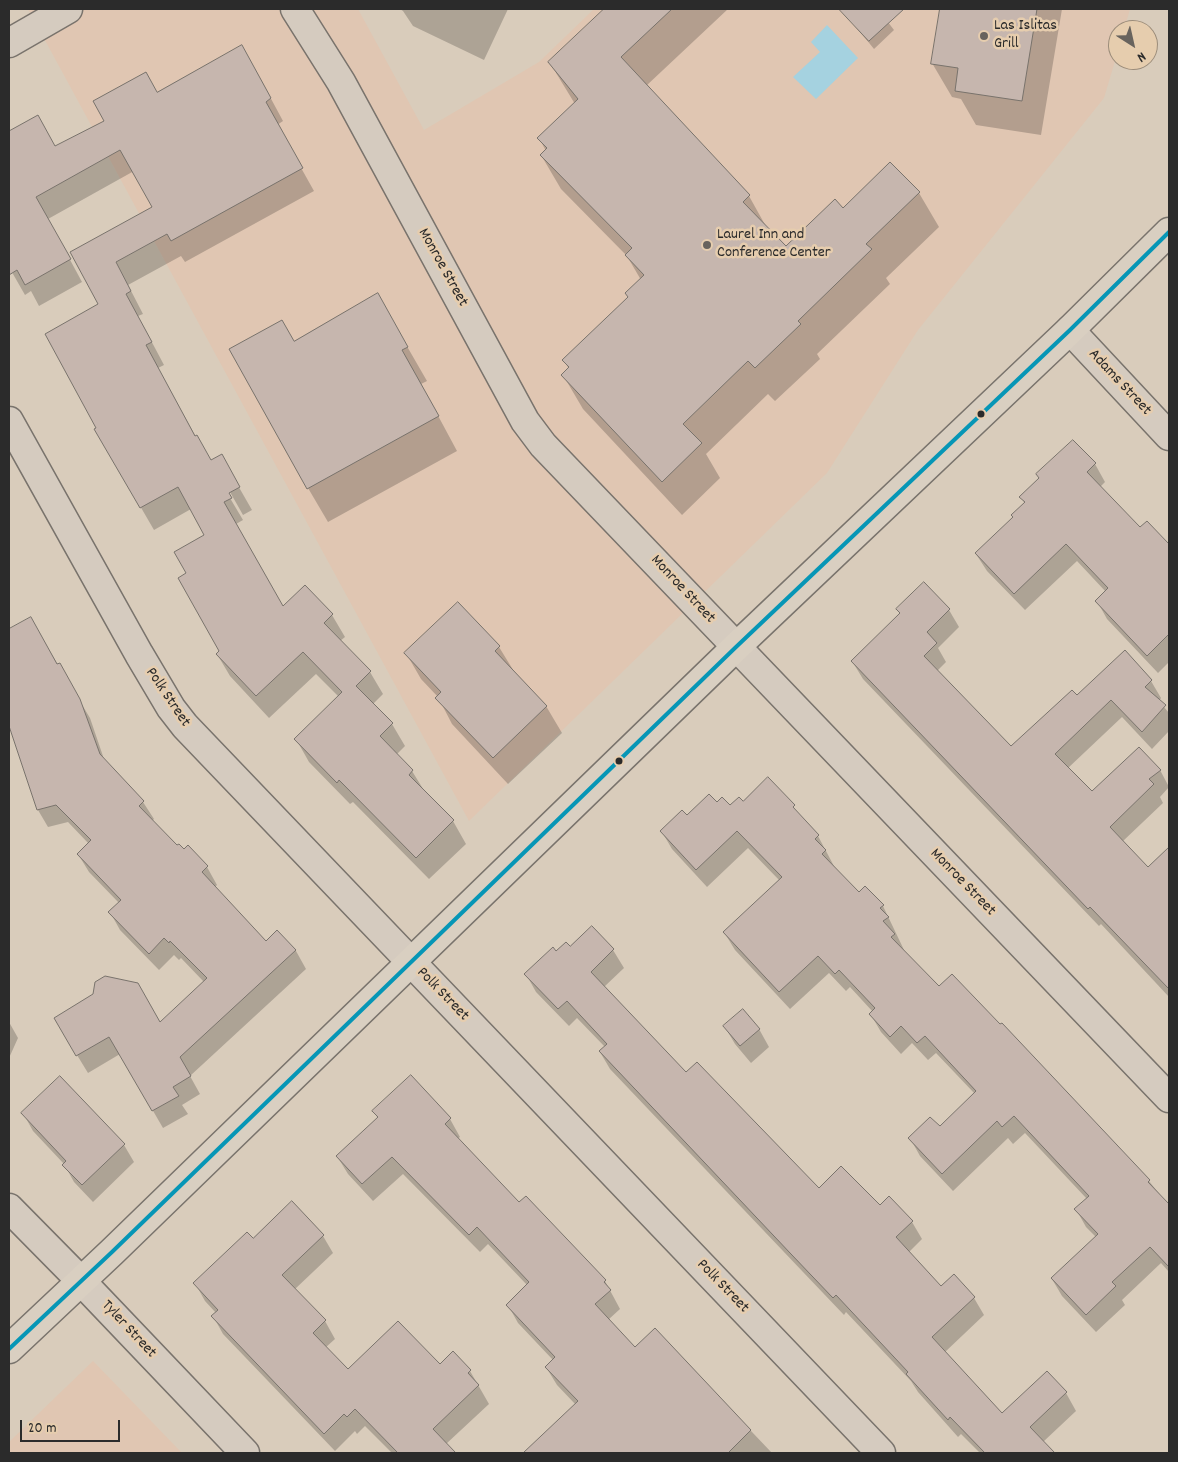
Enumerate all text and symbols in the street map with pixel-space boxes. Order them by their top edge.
place label: Las Islitas Grill [994,17,1057,55]
north arrow [1108,20,1158,70]
marker: Las Islitas Grill [978,30,990,42]
text: N [1132,46,1150,67]
street label: Monroe Street [413,226,471,310]
place label: Laurel Inn and Conference Center [717,226,831,264]
marker: Laurel Inn and Conference Center [701,239,713,251]
street label: Adams Street [1083,346,1155,420]
unlabelled marker [976,409,986,419]
street label: Monroe Street [645,552,719,628]
street label: Polk Street [140,665,194,731]
unlabelled marker [614,756,624,766]
street label: Monroe Street [925,845,999,921]
street label: Polk Street [412,964,472,1026]
street label: Polk Street [692,1256,752,1318]
street label: Tyler Street [96,1297,160,1363]
scale bar [22,1410,122,1442]
text: 20 m [28,1418,56,1440]

